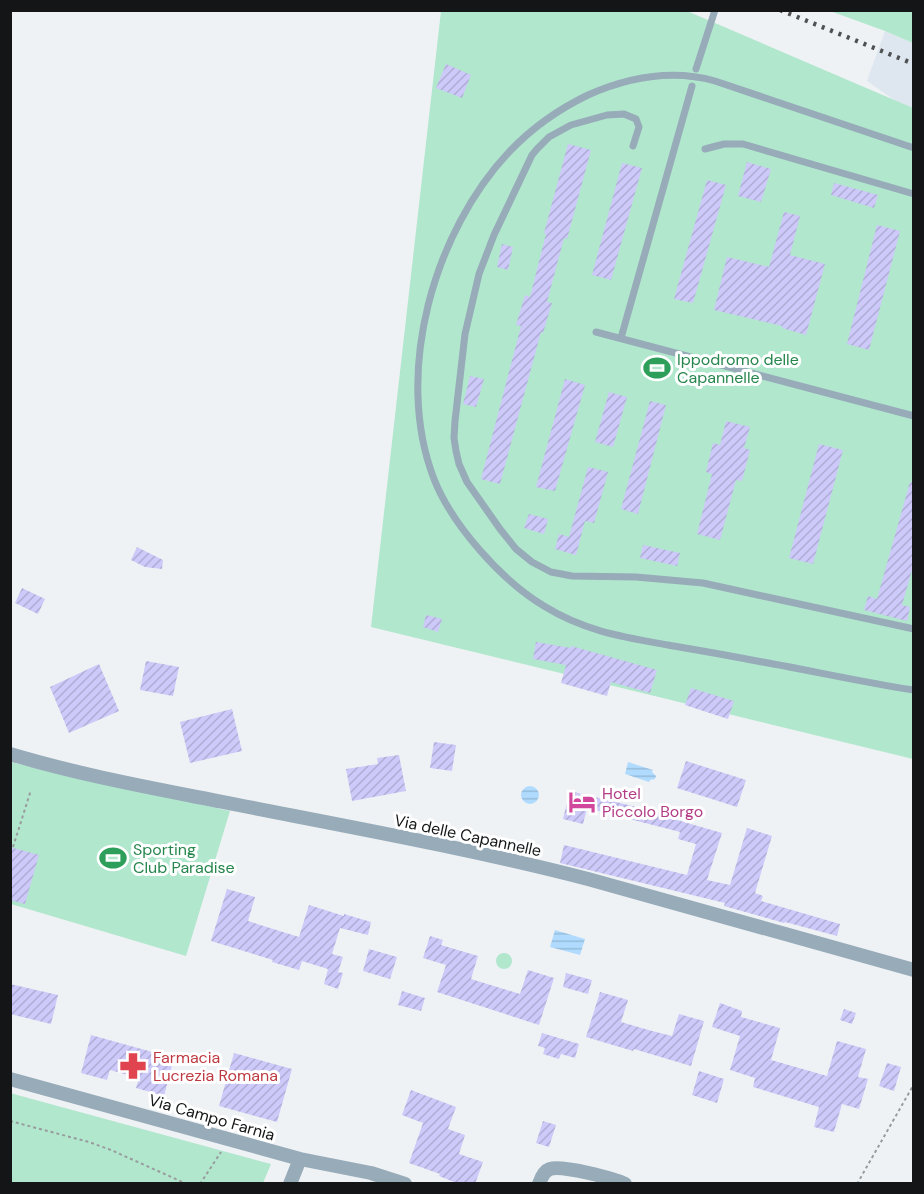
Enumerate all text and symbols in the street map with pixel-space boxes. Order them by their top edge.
place label: Ippodromo delle Capannelle [677,349,799,388]
sports icon: Ippodromo delle Capannelle [642,353,672,383]
place label: Hotel Piccolo Borgo [602,783,703,822]
hotel icon: Hotel Piccolo Borgo [567,787,597,817]
street label: Via delle Capannelle [393,810,543,861]
place label: Sporting Club Paradise [133,839,235,878]
sports icon: Sporting Club Paradise [98,843,128,873]
place label: Farmacia Lucrezia Romana [153,1047,278,1086]
pharmacy icon: Farmacia Lucrezia Romana [118,1051,148,1081]
street label: Via Campo Farnia [146,1089,277,1146]

